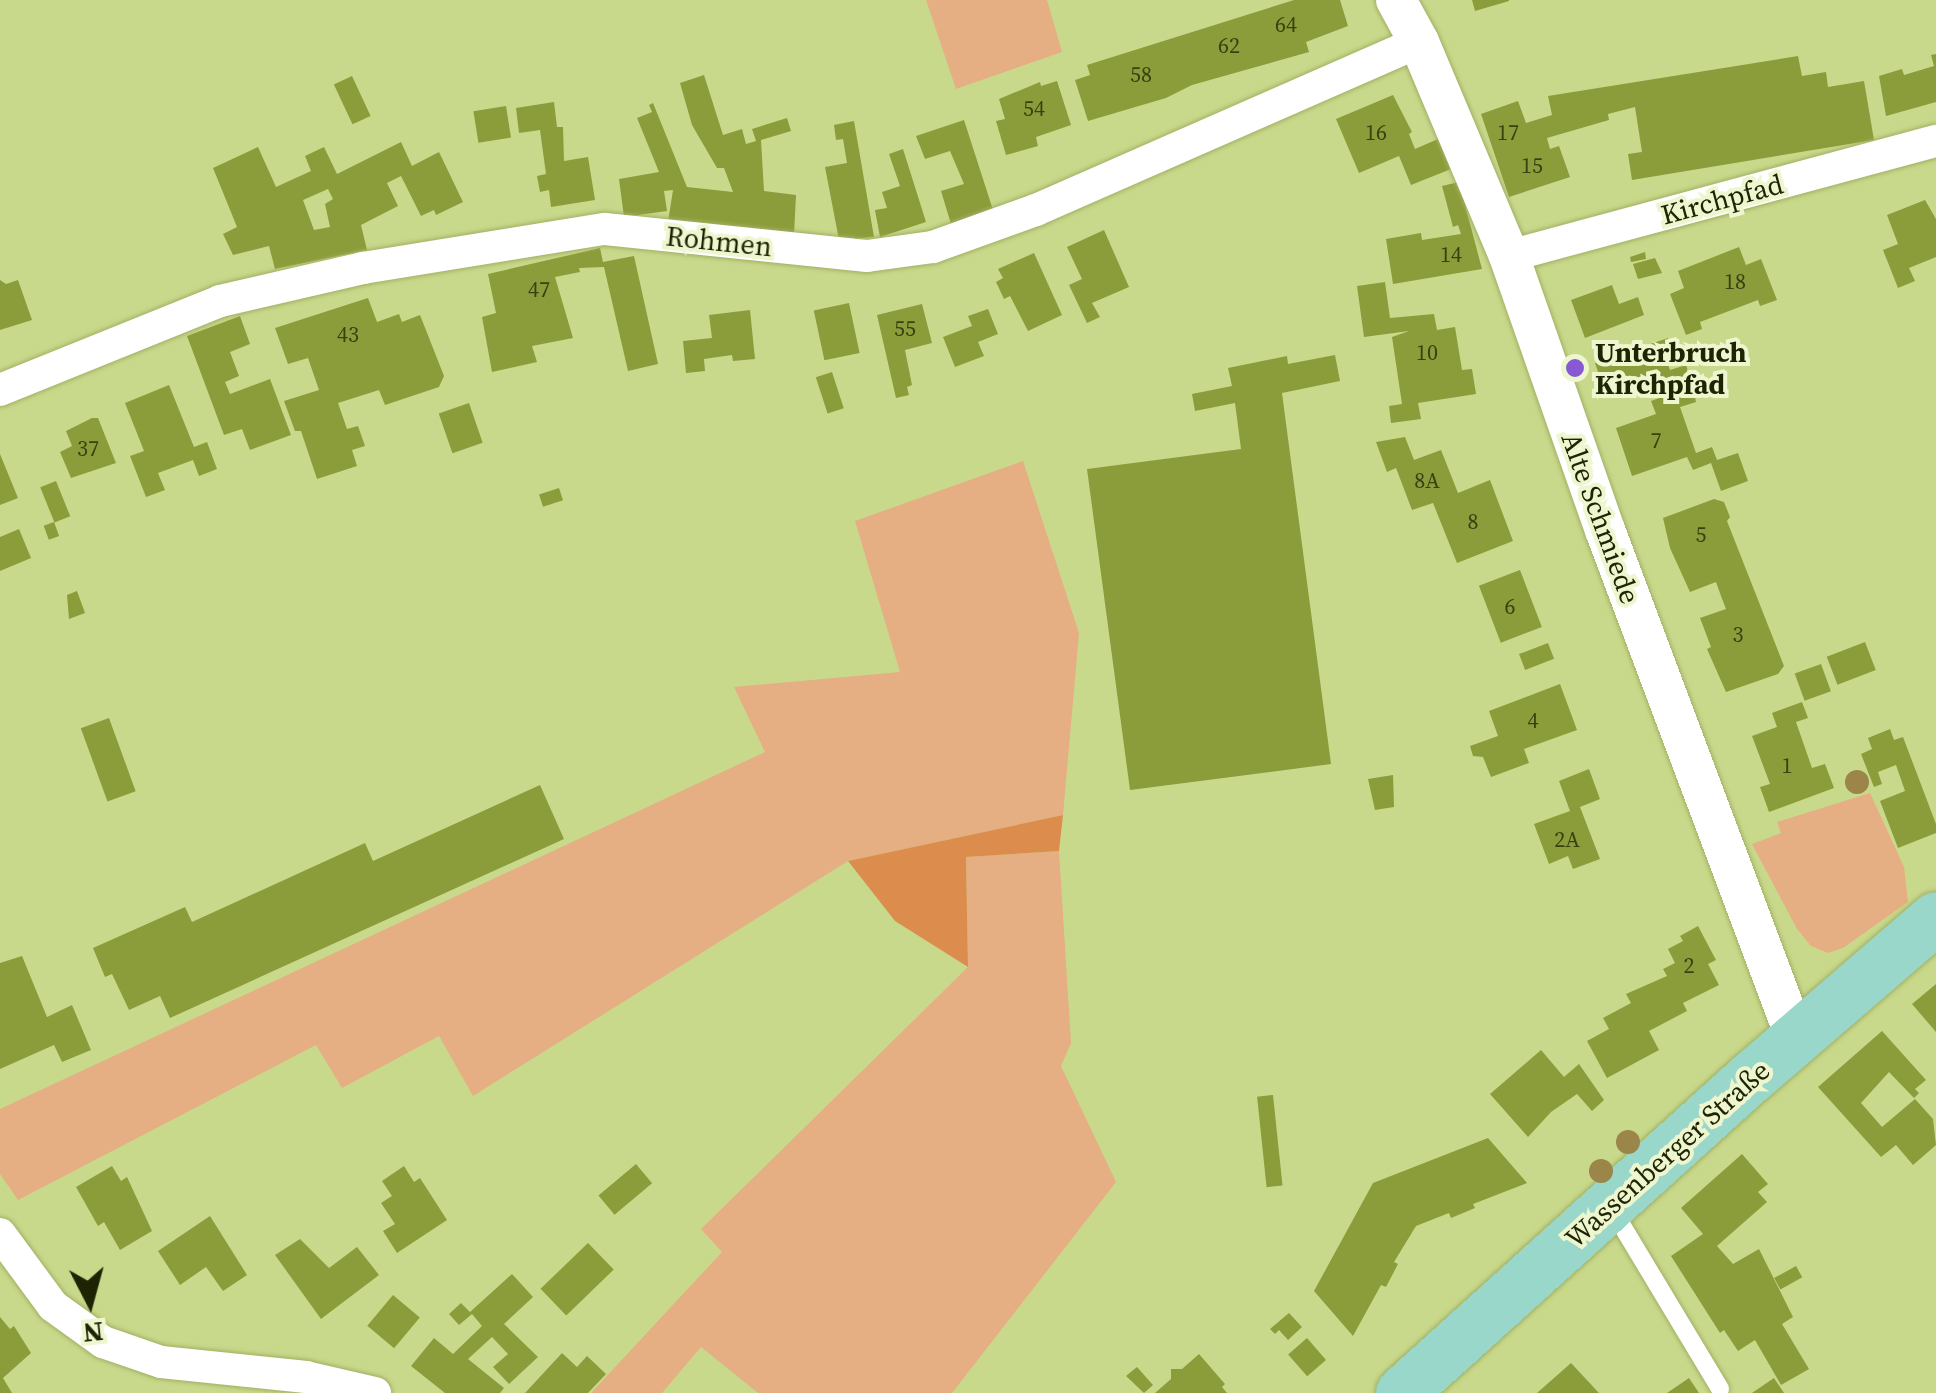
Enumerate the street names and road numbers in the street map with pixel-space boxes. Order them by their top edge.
street label: Kirchpfad [1657,167,1787,231]
street label: Rohmen [664,219,774,263]
street label: Alte Schmiede [1555,428,1647,608]
street label: Wassenberger Straße [1558,1053,1776,1255]

